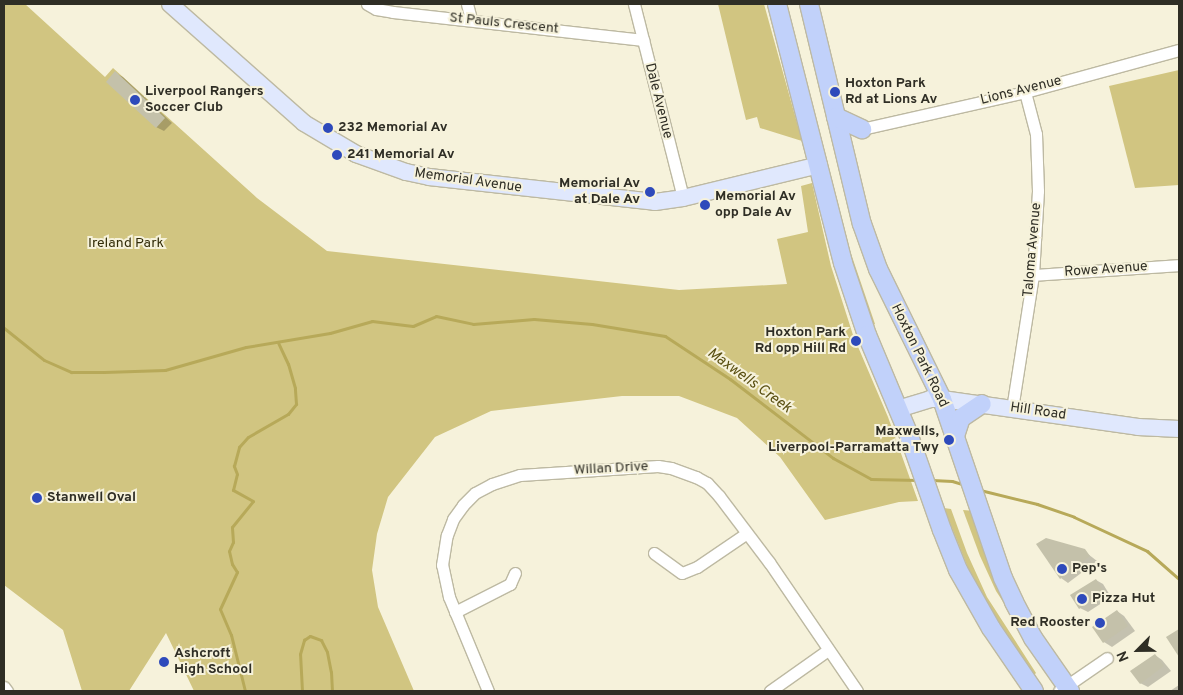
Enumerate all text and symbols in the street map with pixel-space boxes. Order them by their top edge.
street label: St Pauls Crescent [448,10,560,38]
street label: Dale Avenue [640,61,676,141]
street label: Lions Avenue [978,73,1064,109]
place label: Hoxton Park Rd at Lions Av [845,76,938,108]
place label: Liverpool Rangers Soccer Club [145,84,264,116]
marker: Hoxton Park Rd at Lions Av [829,86,841,98]
marker: Liverpool Rangers Soccer Club [129,94,141,106]
place label: 232 Memorial Av [338,120,448,136]
marker: 232 Memorial Av [322,122,334,134]
place label: 241 Memorial Av [347,147,455,163]
marker: 241 Memorial Av [331,149,343,161]
street label: Memorial Avenue [413,165,523,197]
place label: Memorial Av at Dale Av [559,176,640,208]
marker: Memorial Av at Dale Av [644,186,656,198]
place label: Memorial Av opp Dale Av [715,189,796,222]
marker: Memorial Av opp Dale Av [699,199,711,211]
street label: Taloma Avenue [1020,202,1046,298]
park label: Ireland Park [88,236,164,252]
street label: Rowe Avenue [1063,259,1149,281]
street label: Hoxton Park Road [887,301,951,411]
place label: Hoxton Park Rd opp Hill Rd [755,325,846,358]
marker: Hoxton Park Rd opp Hill Rd [850,335,862,347]
water label: Maxwells Creek [703,344,795,418]
street label: Hill Road [1009,400,1067,424]
place label: Maxwells, Liverpool-Parramatta Twy [768,424,939,457]
marker: Maxwells, Liverpool-Parramatta Twy [943,434,955,446]
street label: Willan Drive [573,459,649,479]
place label: Stanwell Oval [47,490,136,506]
marker: Stanwell Oval [31,492,43,504]
place label: Pep's [1072,561,1107,577]
marker: Pep's [1056,563,1068,575]
place label: Pizza Hut [1092,591,1155,607]
marker: Pizza Hut [1076,593,1088,605]
place label: Red Rooster [1010,615,1090,631]
marker: Red Rooster [1094,617,1106,629]
north arrow [1113,625,1163,675]
place label: Ashcroft High School [174,646,252,679]
text: N [1114,648,1134,664]
marker: Ashcroft High School [158,656,170,668]

